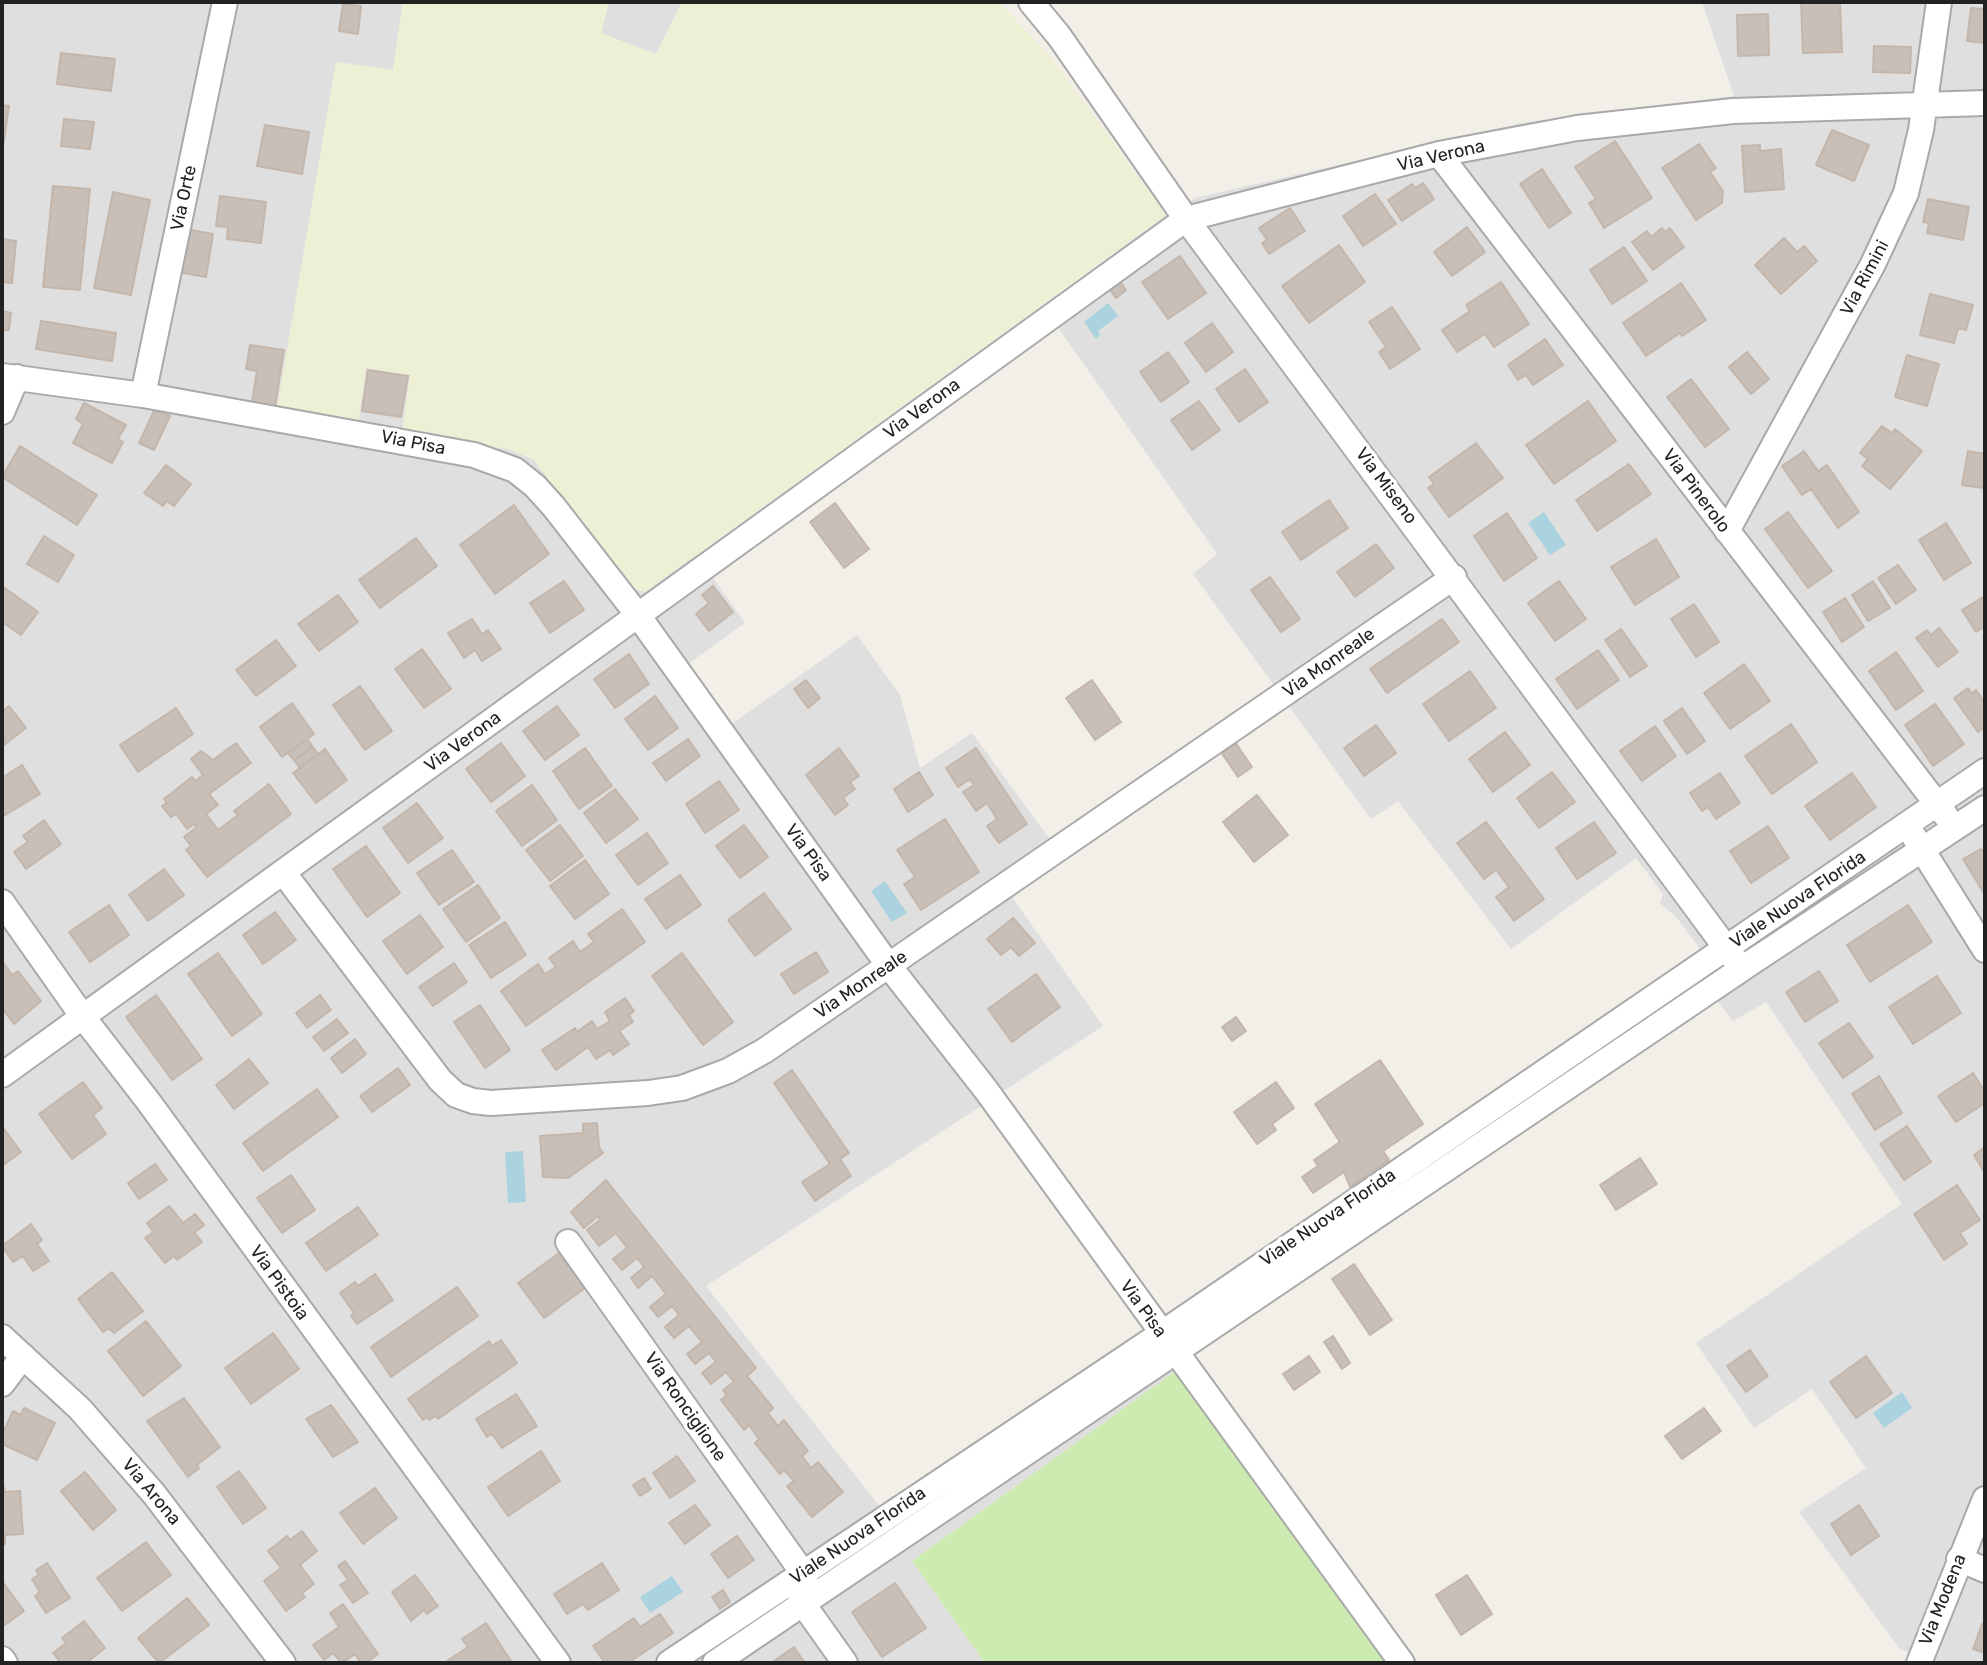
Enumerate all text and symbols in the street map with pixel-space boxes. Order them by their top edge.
street label: Via Verona [1395,135,1487,177]
street label: Via Orte [167,163,201,233]
street label: Via Rimini [1836,237,1894,319]
street label: Via Verona [880,374,964,444]
street label: Via Pisa [379,426,447,460]
street label: Via Miseno [1350,444,1422,528]
street label: Via Pinerolo [1658,445,1734,537]
street label: Via Monreale [1279,623,1379,703]
street label: Via Verona [421,707,505,777]
street label: Via Pisa [780,820,836,886]
street label: Viale Nuova Florida [1726,847,1870,953]
street label: Via Monreale [811,946,911,1024]
street label: Viale Nuova Florida [1256,1165,1400,1271]
street label: Via Pistoia [245,1241,313,1325]
street label: Via Pisa [1115,1276,1171,1342]
street label: Via Ronciglione [639,1348,731,1466]
street label: Via Arona [117,1454,185,1530]
street label: Viale Nuova Florida [786,1483,930,1589]
street label: Via Modena [1915,1551,1971,1649]

